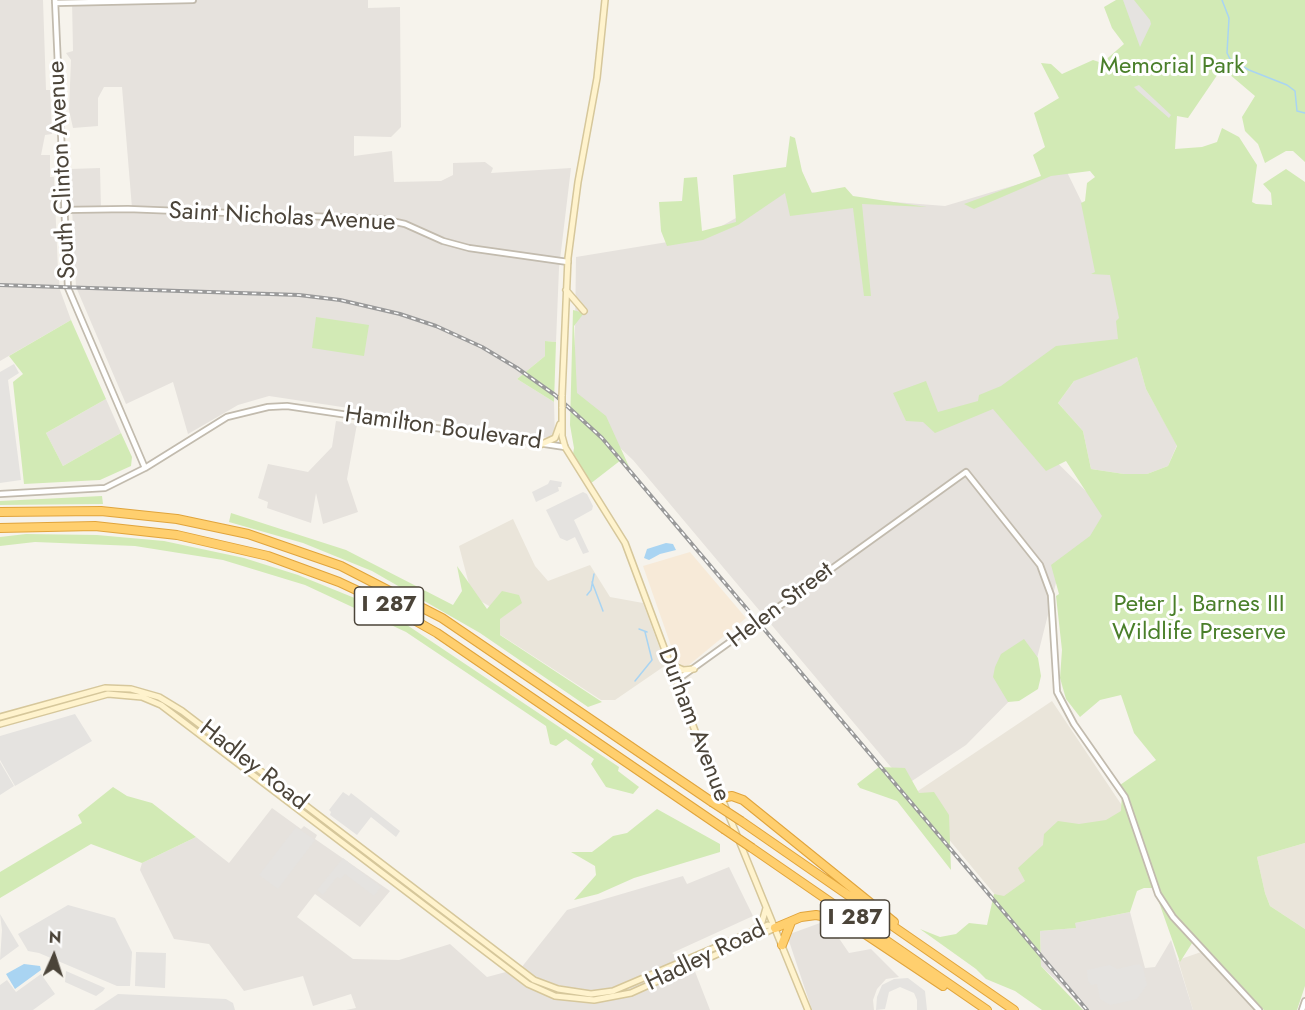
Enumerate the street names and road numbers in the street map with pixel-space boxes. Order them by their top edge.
street label: South Clinton Avenue [43,60,83,280]
street label: Saint Nicholas Avenue [168,198,396,238]
street label: Hamilton Boulevard [343,401,543,457]
street label: Helen Street [723,557,839,655]
road number: I 287 [354,587,424,625]
street label: Durham Avenue [651,644,735,806]
street label: Hadley Road [193,715,313,817]
road number: I 287 [820,900,890,938]
street label: Hadley Road [642,916,770,998]

